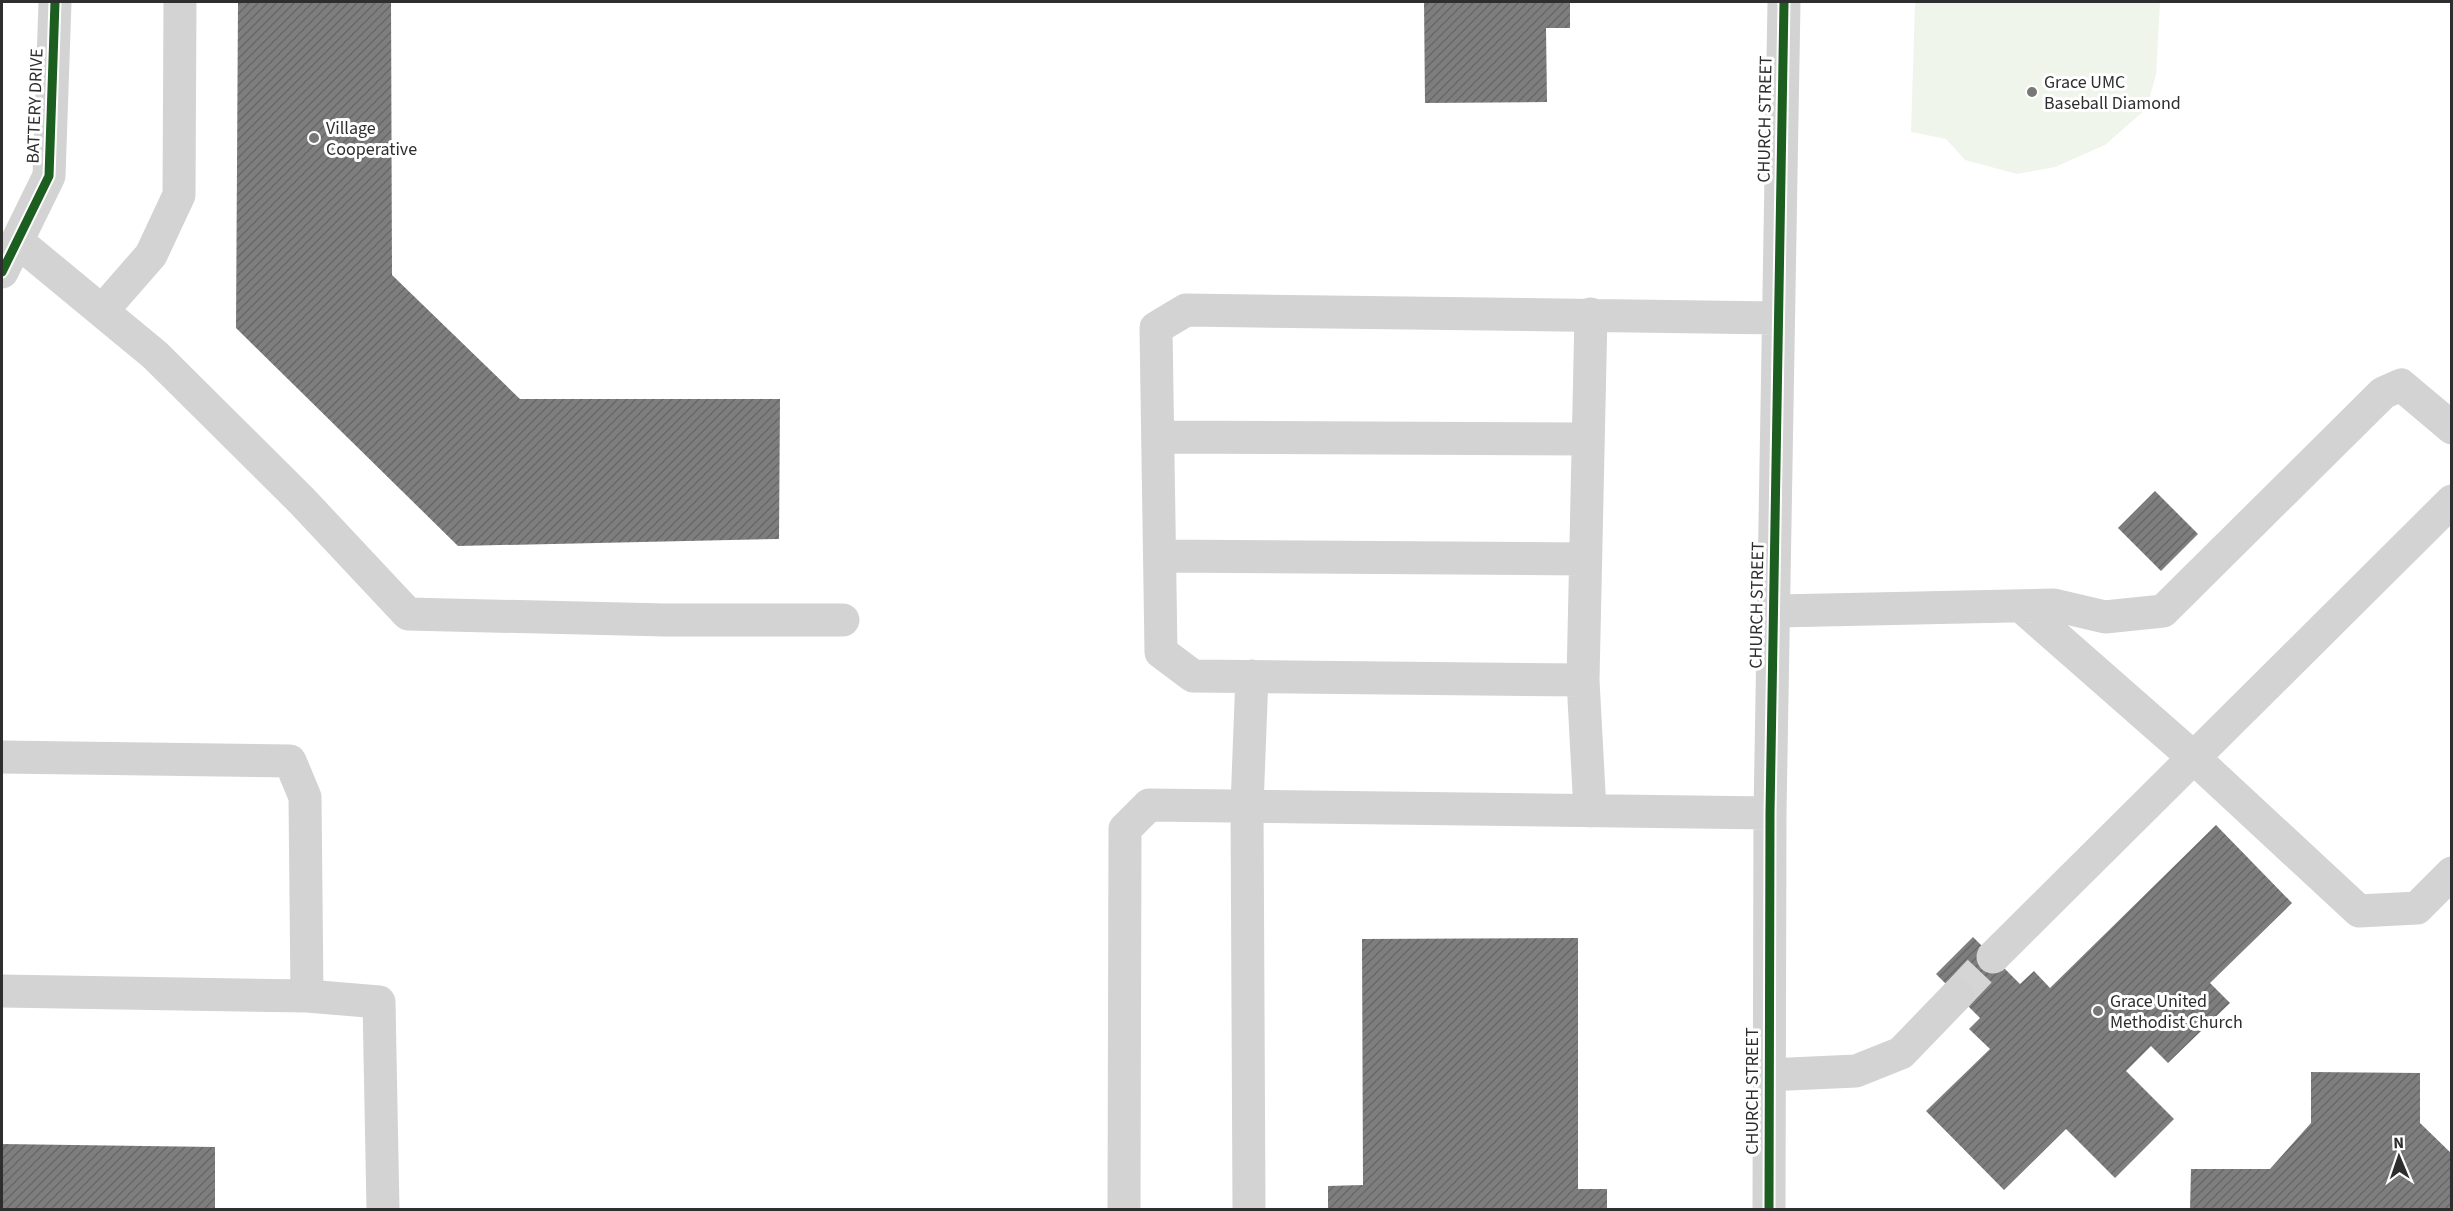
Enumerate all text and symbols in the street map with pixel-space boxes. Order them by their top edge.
street label: BATTERY DRIVE [20,48,50,164]
street label: CHURCH STREET [1751,55,1779,183]
place label: Grace UMC Baseball Diamond [2044,70,2181,116]
marker: Grace UMC Baseball Diamond [2025,85,2039,99]
place label: Village Cooperative [326,116,417,162]
marker: Village Cooperative [307,131,321,145]
street label: CHURCH STREET [1743,541,1771,669]
place label: Grace United Methodist Church [2110,989,2243,1035]
marker: Grace United Methodist Church [2091,1004,2105,1018]
street label: CHURCH STREET [1740,1027,1765,1155]
north arrow [2369,1127,2429,1187]
text: N [2393,1132,2404,1154]

